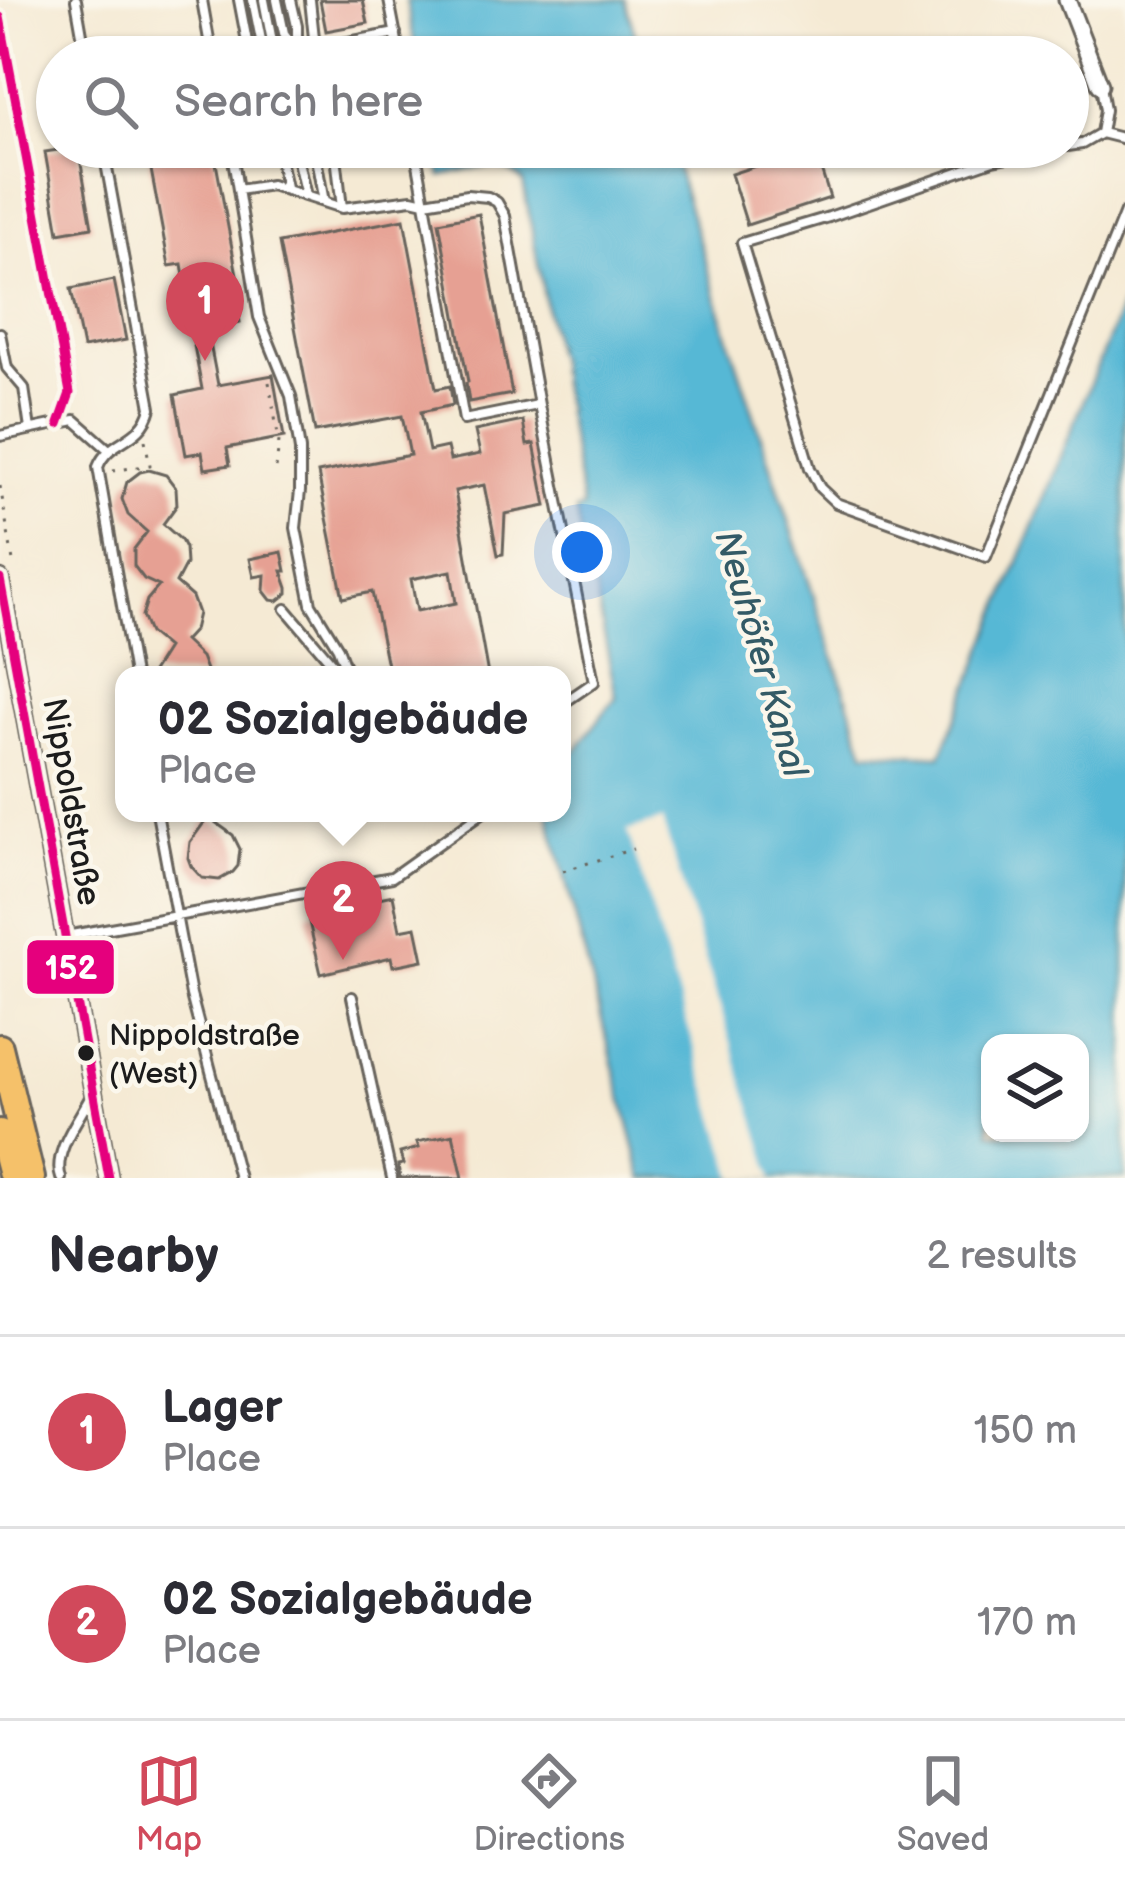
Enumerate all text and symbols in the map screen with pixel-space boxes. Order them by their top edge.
search box [36,36,1089,168]
icon: search [78,69,144,135]
text: Search here [174,75,423,130]
pin: 1 [166,262,244,361]
your location [552,522,612,582]
water label: Neuhöfer Kanal [704,526,816,784]
popup [115,666,571,822]
text: 02 Sozialgebäude [158,693,528,748]
street label: Nippoldstraße [33,695,109,909]
text: Place [158,748,257,795]
pin: 2 [304,861,382,960]
line badge: 152 [25,938,116,996]
text: 152 [45,949,98,989]
place label: Nippoldstraße (West) [109,1018,300,1092]
map controls [981,1034,1089,1142]
button: layers [981,1034,1089,1142]
marker: Nippoldstraße (West) [75,1042,97,1064]
text: Nearby [48,1226,219,1287]
text: 2 results [926,1233,1077,1280]
text: Lager [162,1381,282,1436]
text: 1 [79,1408,95,1455]
text: 150 m [974,1408,1077,1455]
text: Place [162,1436,261,1483]
text: 02 Sozialgebäude [162,1573,533,1628]
text: 2 [75,1600,99,1647]
text: 170 m [977,1600,1077,1647]
text: Place [162,1628,261,1675]
tab: Map [136,1748,202,1860]
tab: Directions [473,1748,625,1860]
tab: Saved [897,1748,989,1860]

